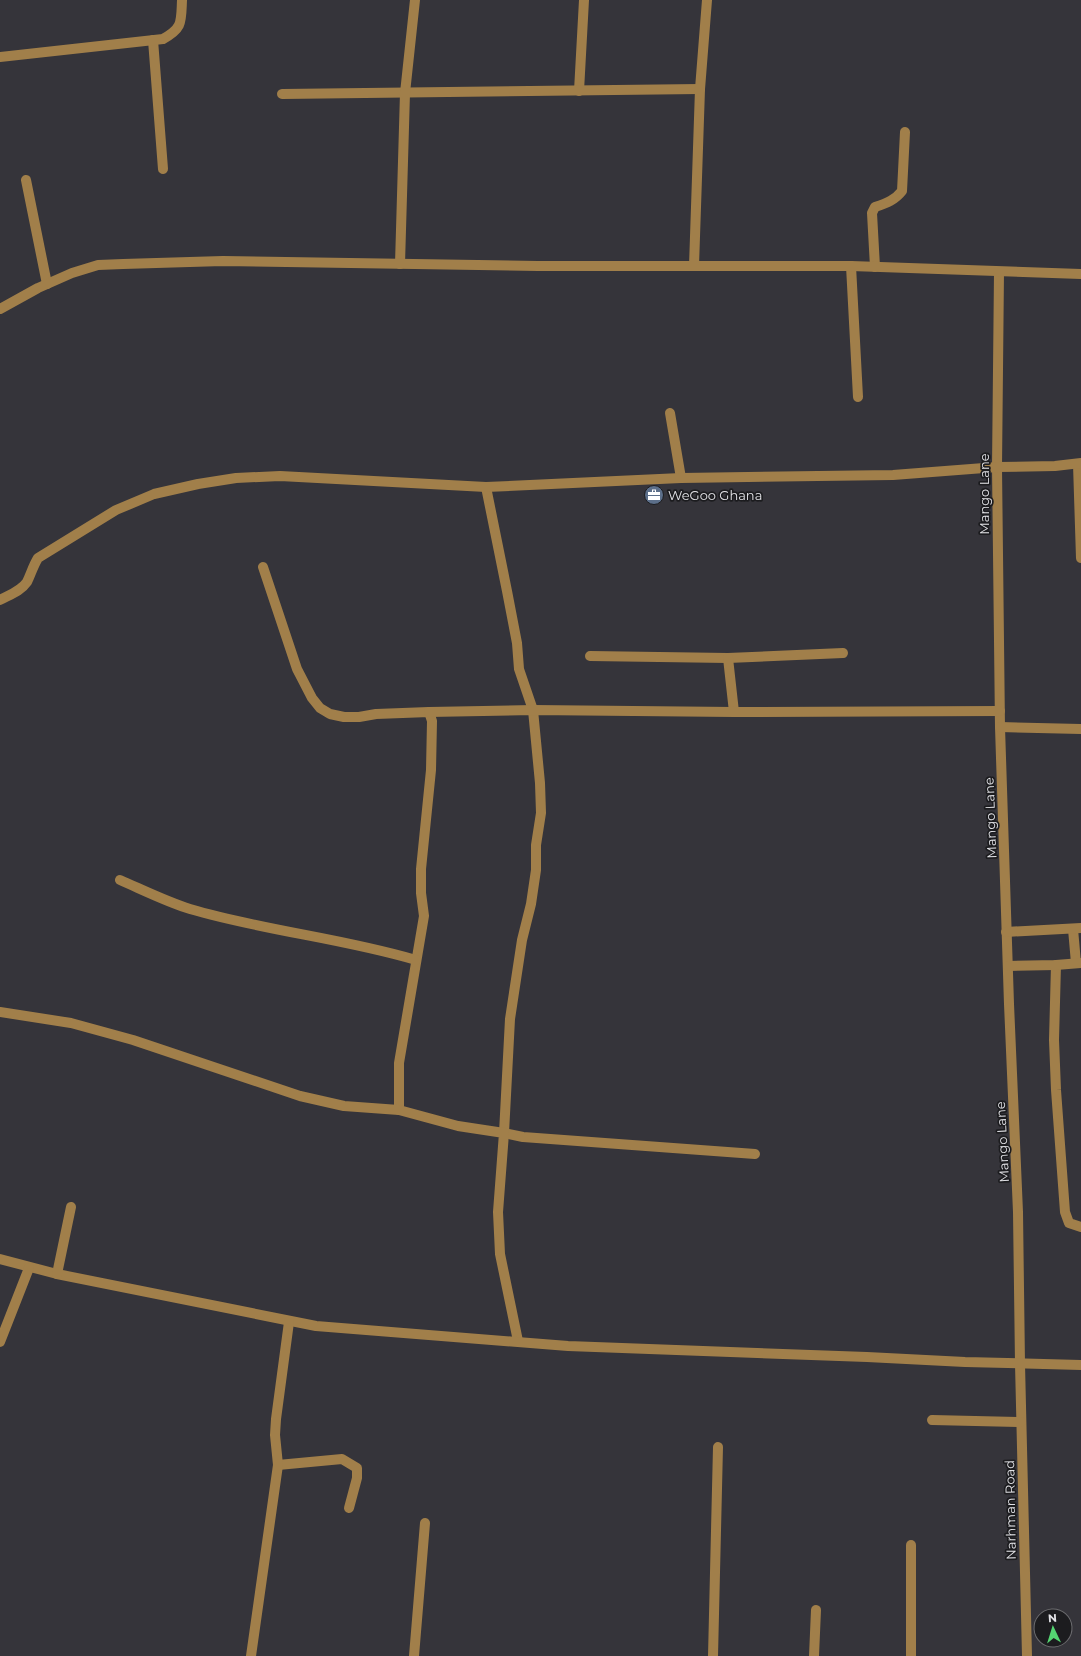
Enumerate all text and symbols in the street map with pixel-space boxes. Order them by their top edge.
street label: Mango Lane [976,453,992,535]
office icon: WeGoo Ghana [643,484,665,506]
place label: WeGoo Ghana [668,487,762,503]
street label: Mango Lane [981,777,999,859]
street label: Mango Lane [992,1101,1012,1183]
street label: Narhman Road [1001,1460,1019,1560]
north arrow [1033,1608,1073,1648]
text: N [1047,1611,1057,1625]

